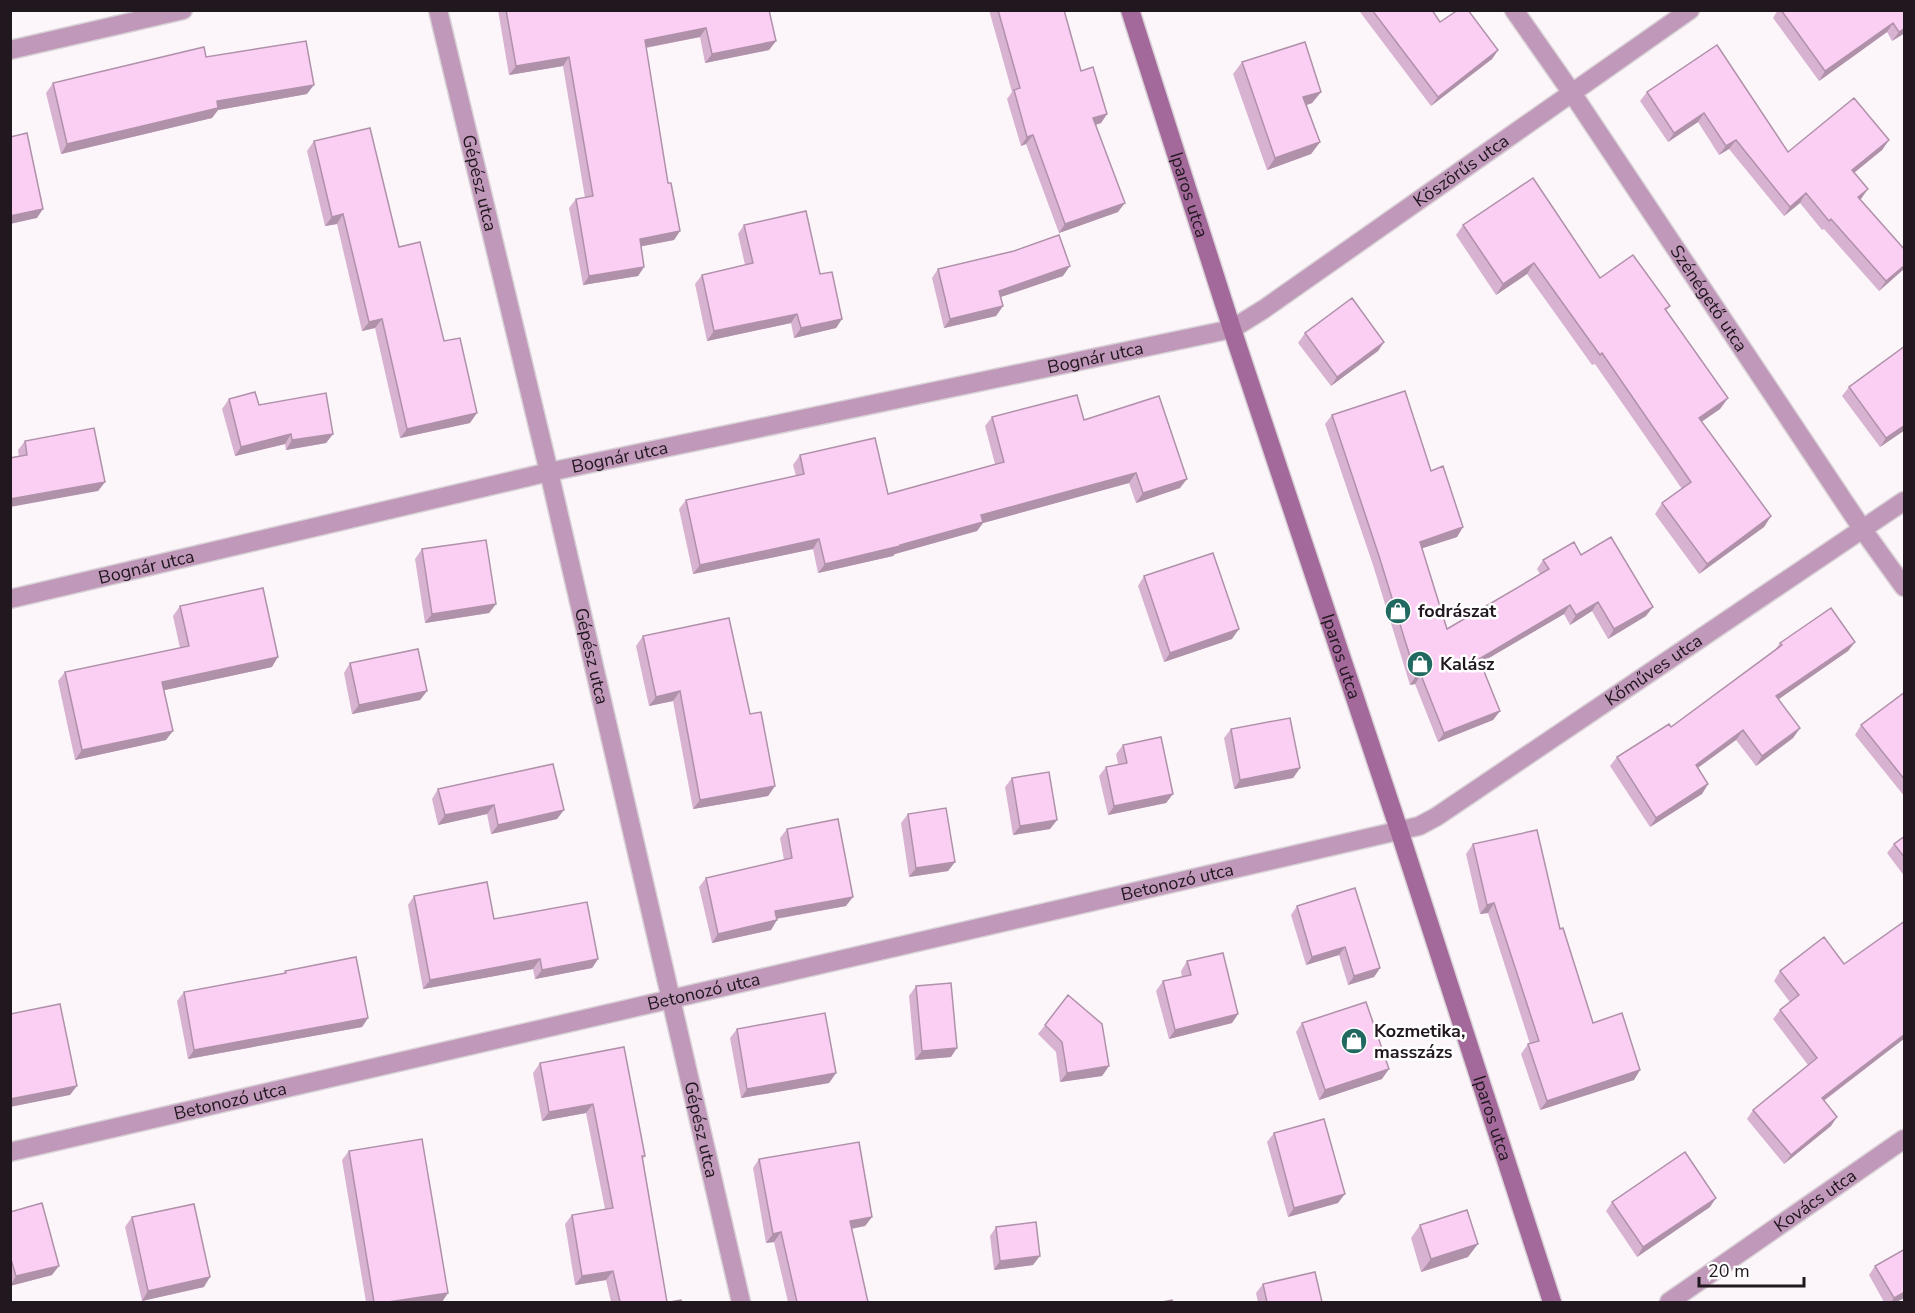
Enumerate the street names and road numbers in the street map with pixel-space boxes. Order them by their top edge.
street label: Köszörűs utca [1408,129,1514,213]
street label: Gépész utca [456,132,503,234]
street label: Iparos utca [1164,149,1214,241]
street label: Szénégető utca [1664,240,1753,357]
street label: Bognár utca [1045,336,1146,379]
street label: Bognár utca [569,435,670,479]
street label: Bognár utca [96,544,197,590]
street label: Gépész utca [569,605,614,707]
street label: Iparos utca [1316,611,1366,702]
street label: Kőműves utca [1600,629,1707,712]
street label: Betonozó utca [1118,857,1236,907]
street label: Betonozó utca [645,967,762,1016]
street label: Iparos utca [1467,1072,1517,1164]
street label: Betonozó utca [171,1076,289,1126]
street label: Gépész utca [678,1079,724,1180]
street label: Kovács utca [1769,1164,1861,1238]

